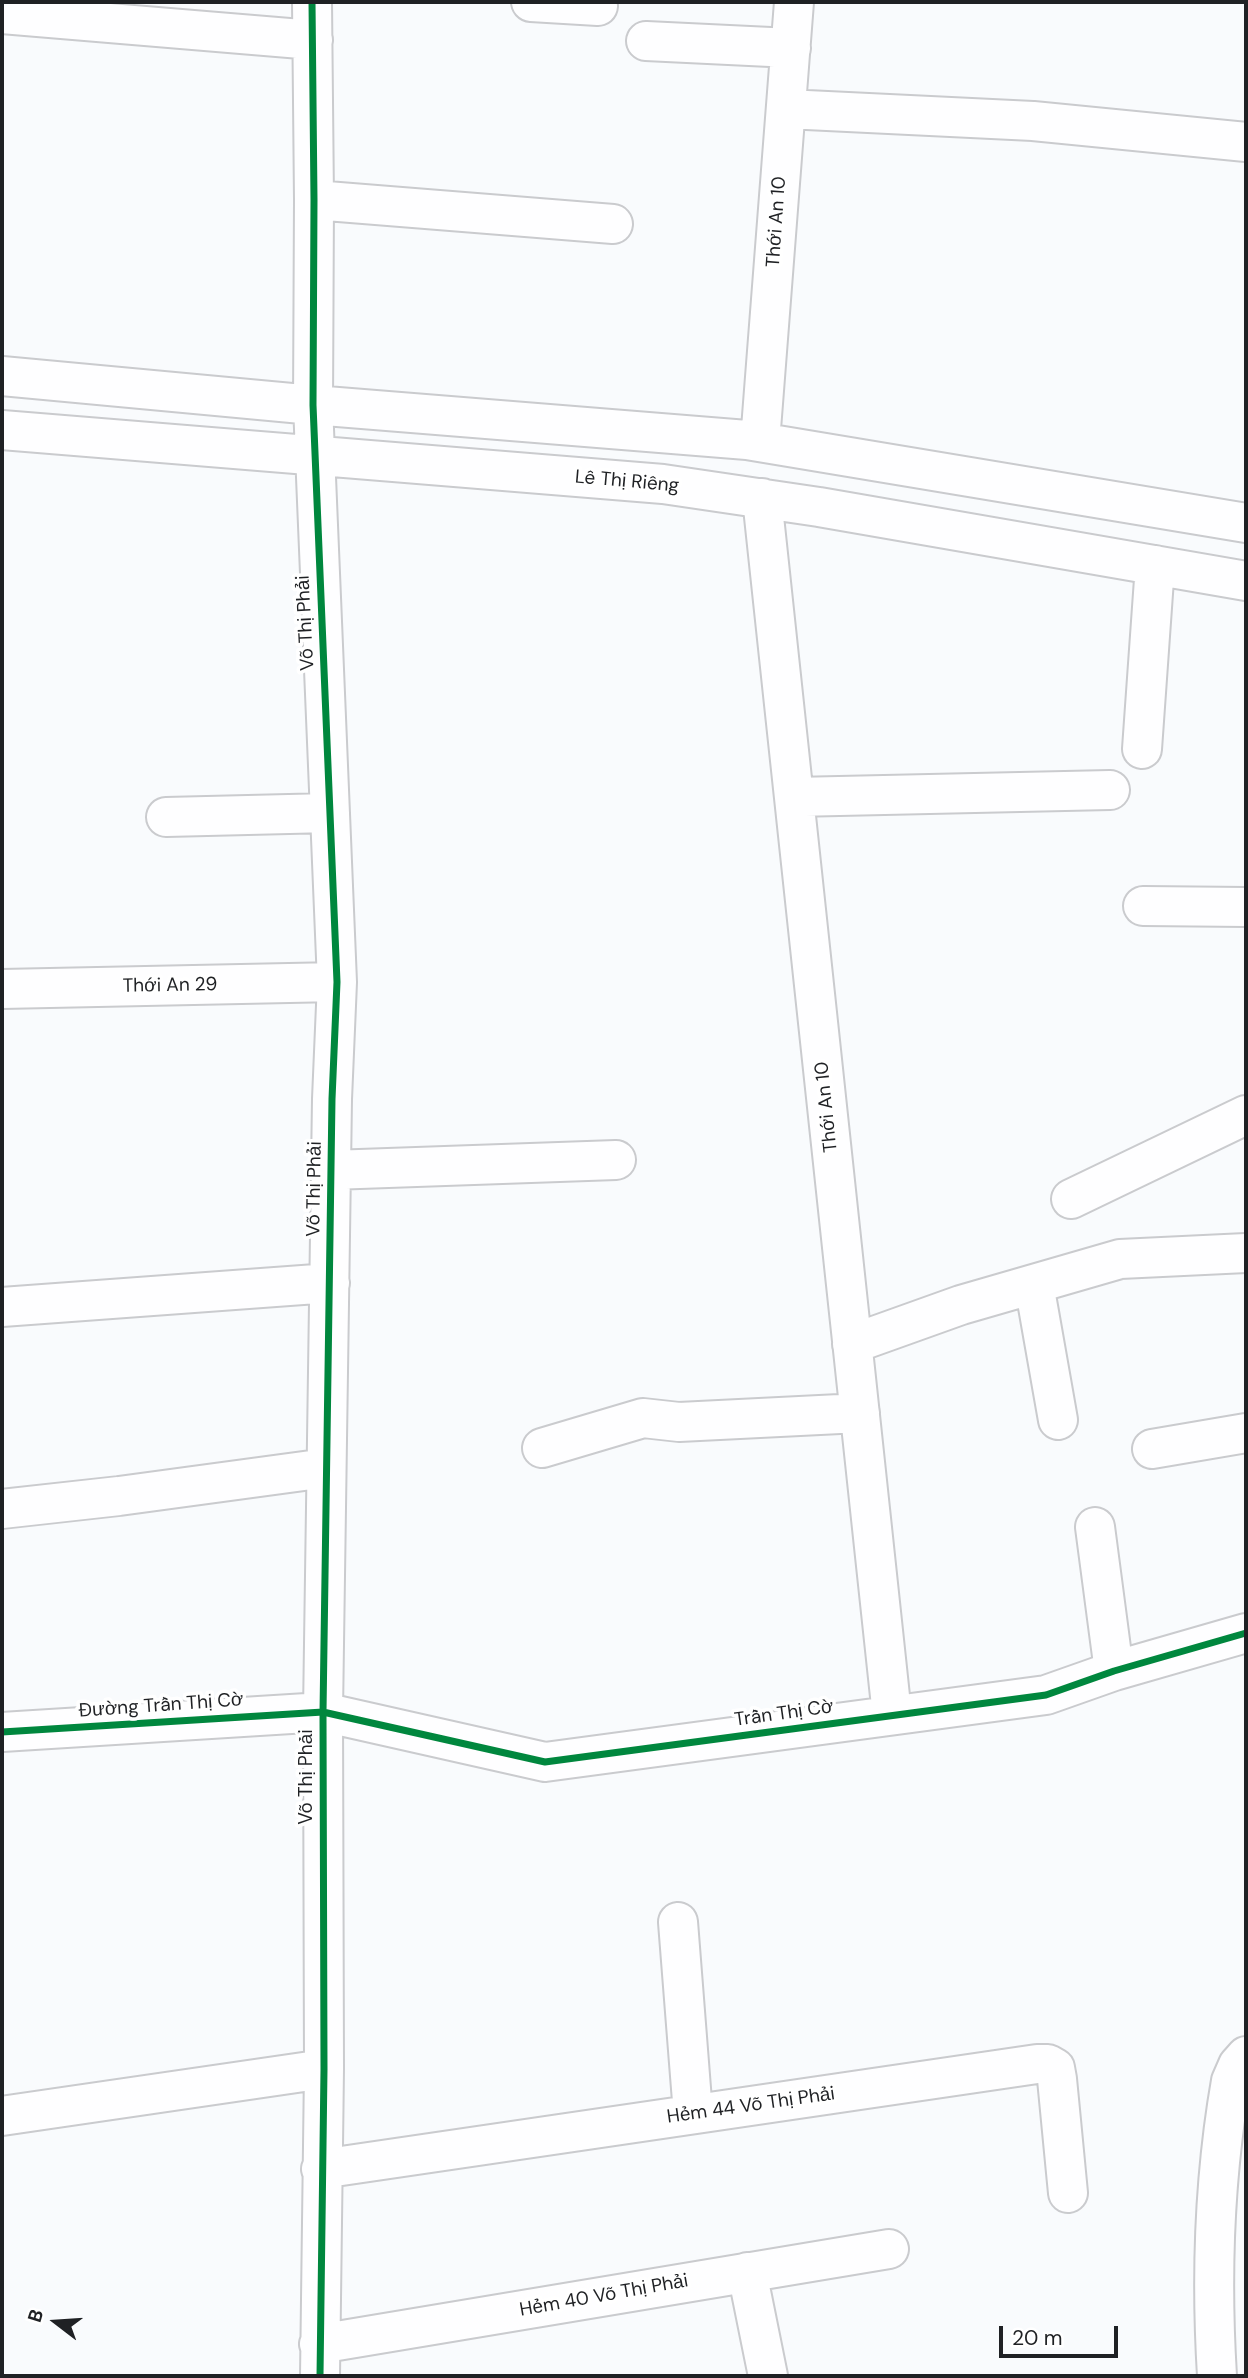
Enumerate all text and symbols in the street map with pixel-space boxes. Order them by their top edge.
street label: Thới An 10 [762,176,792,268]
street label: Lê Thị Riêng [574,466,680,498]
street label: Võ Thị Phải [292,575,320,671]
street label: Thới An 29 [122,974,218,998]
street label: Thới An 10 [811,1060,843,1154]
street label: Võ Thị Phải [303,1141,327,1237]
street label: Đường Trần Thị Cờ [78,1689,244,1723]
street label: Trần Thị Cờ [733,1696,835,1732]
street label: Võ Thị Phải [296,1729,318,1825]
street label: Hẻm 44 Võ Thị Phải [666,2083,836,2129]
street label: Hẻm 40 Võ Thị Phải [518,2270,690,2322]
north arrow [21,2287,91,2357]
text: B [22,2306,49,2325]
scale bar [1003,2312,1122,2356]
text: 20 m [1012,2324,1063,2352]

